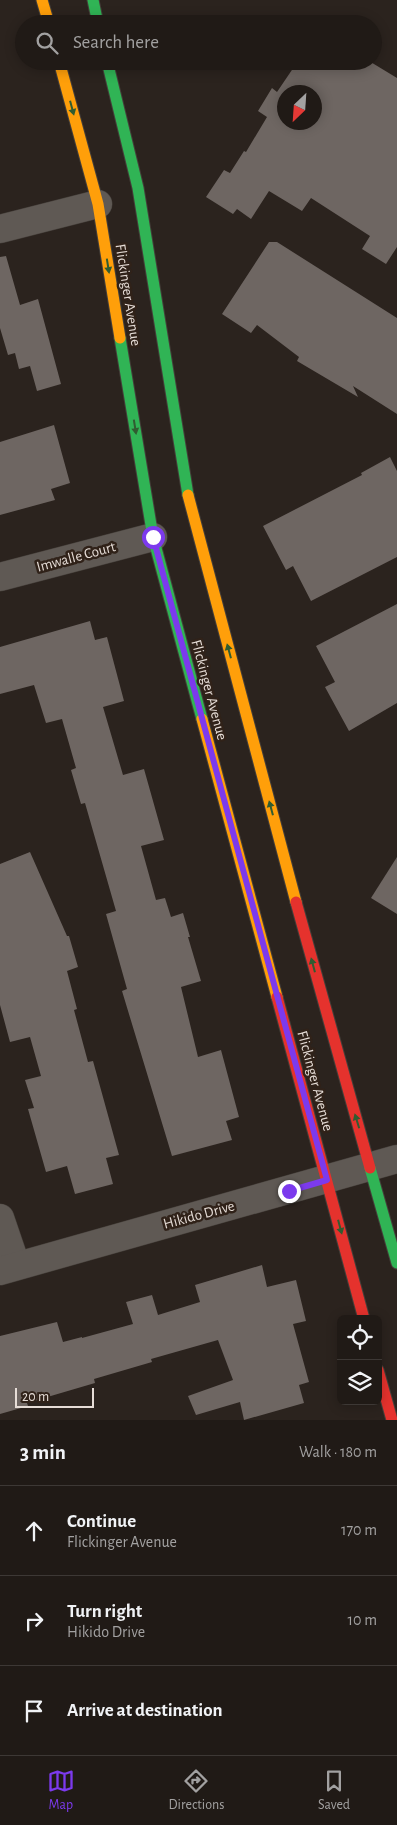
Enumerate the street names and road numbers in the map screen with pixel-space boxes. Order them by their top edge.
street label: Flickinger Avenue [113,243,143,347]
street label: Imwalle Court [35,539,117,575]
street label: Flickinger Avenue [188,638,230,742]
street label: Flickinger Avenue [294,1029,336,1133]
street label: Hikido Drive [162,1198,236,1232]

